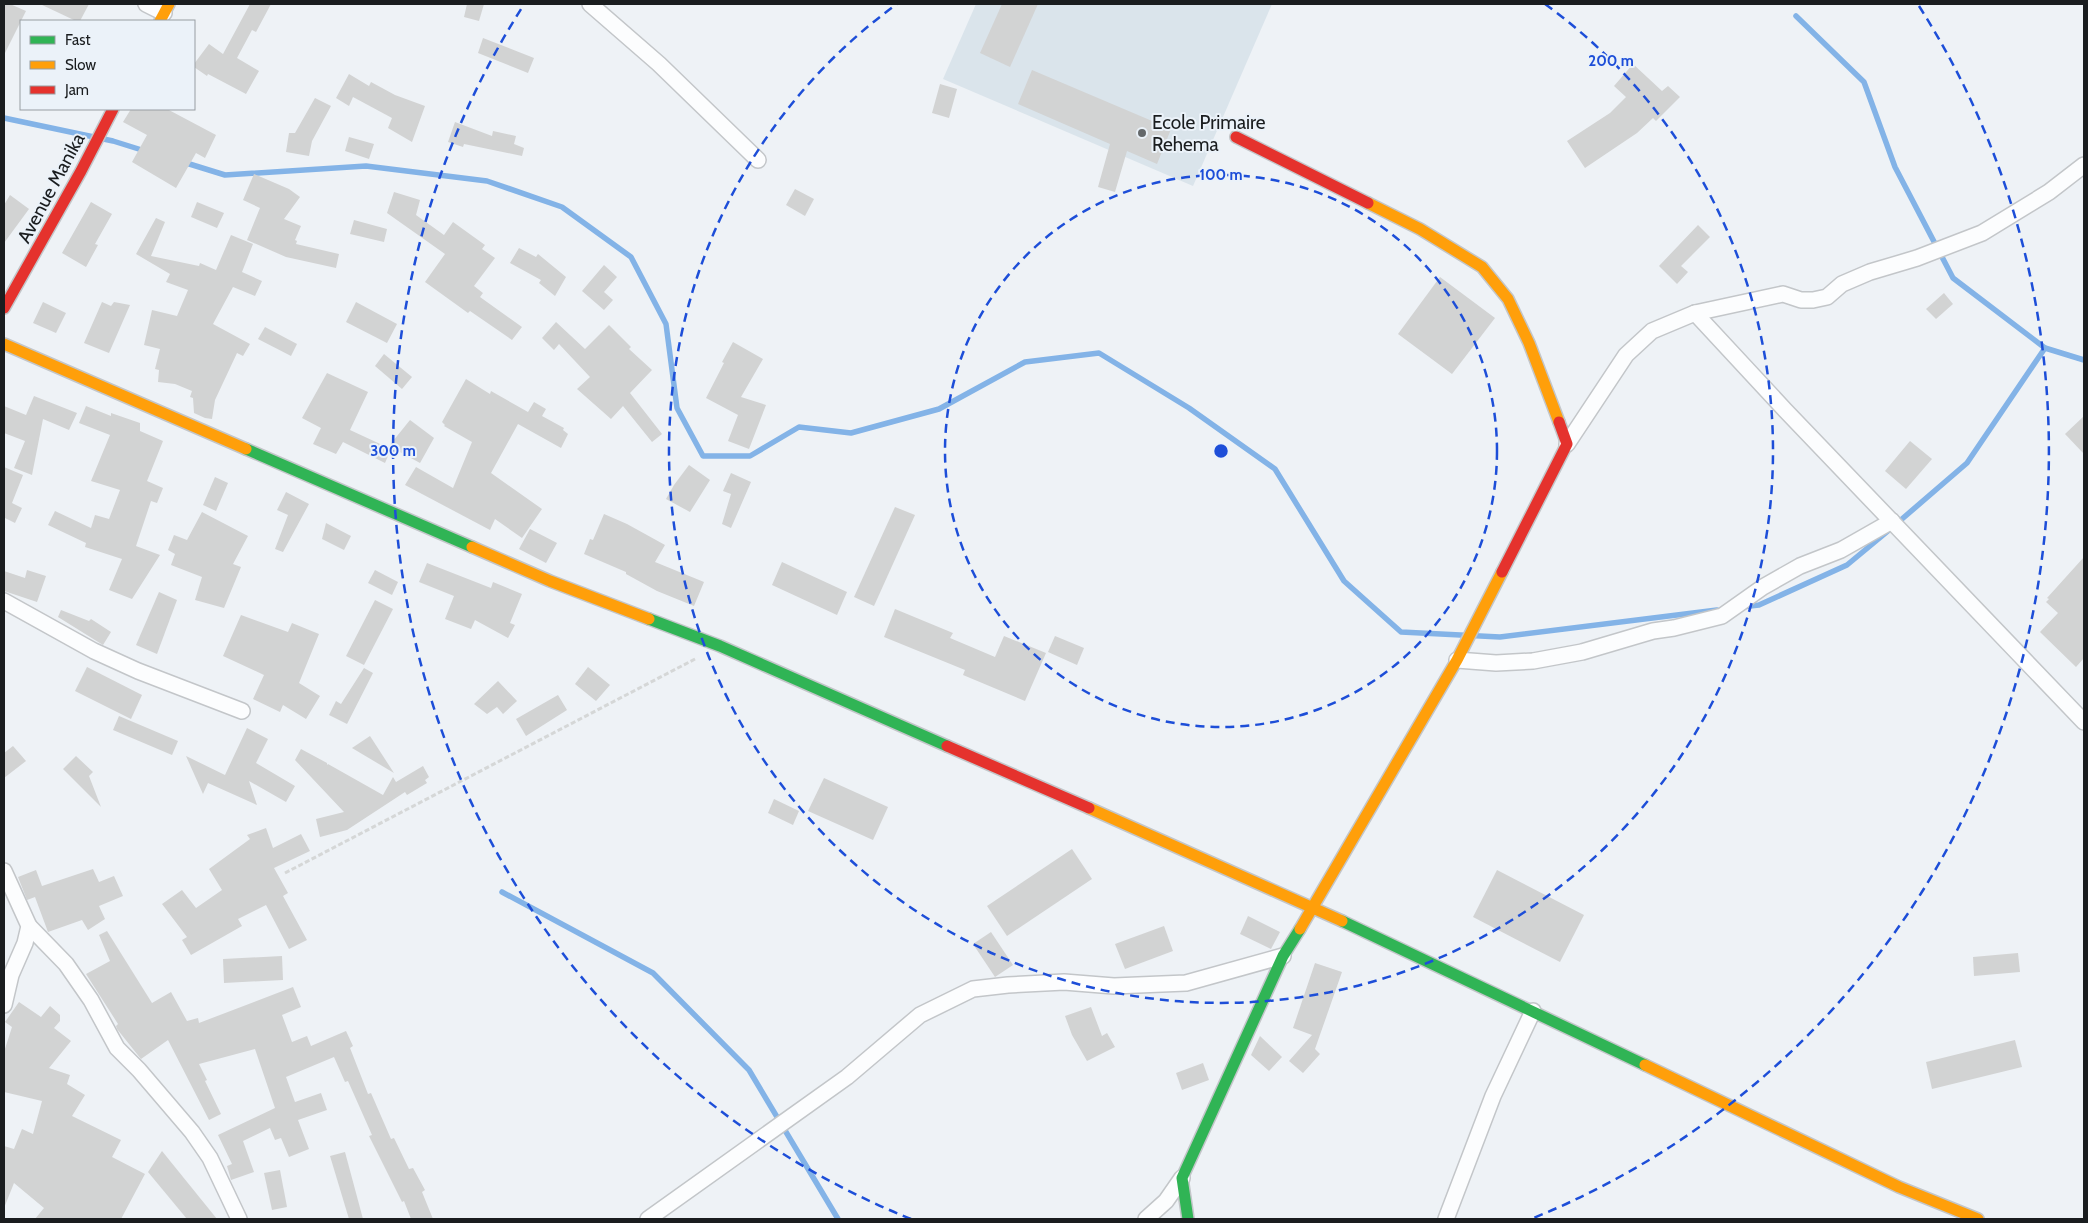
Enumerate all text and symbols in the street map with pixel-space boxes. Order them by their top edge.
legend [20,20,195,110]
text: Fast [65,31,90,49]
text: 200 m [1588,52,1634,70]
text: Slow [65,56,96,74]
text: Jam [64,81,89,99]
place label: Ecole Primaire Rehema [1152,111,1266,156]
marker: Ecole Primaire Rehema [1136,127,1148,139]
street label: Avenue Manika [12,129,90,247]
text: 100 m [1199,166,1243,184]
text: 300 m [370,442,416,460]
centre of rings [1212,442,1230,460]

